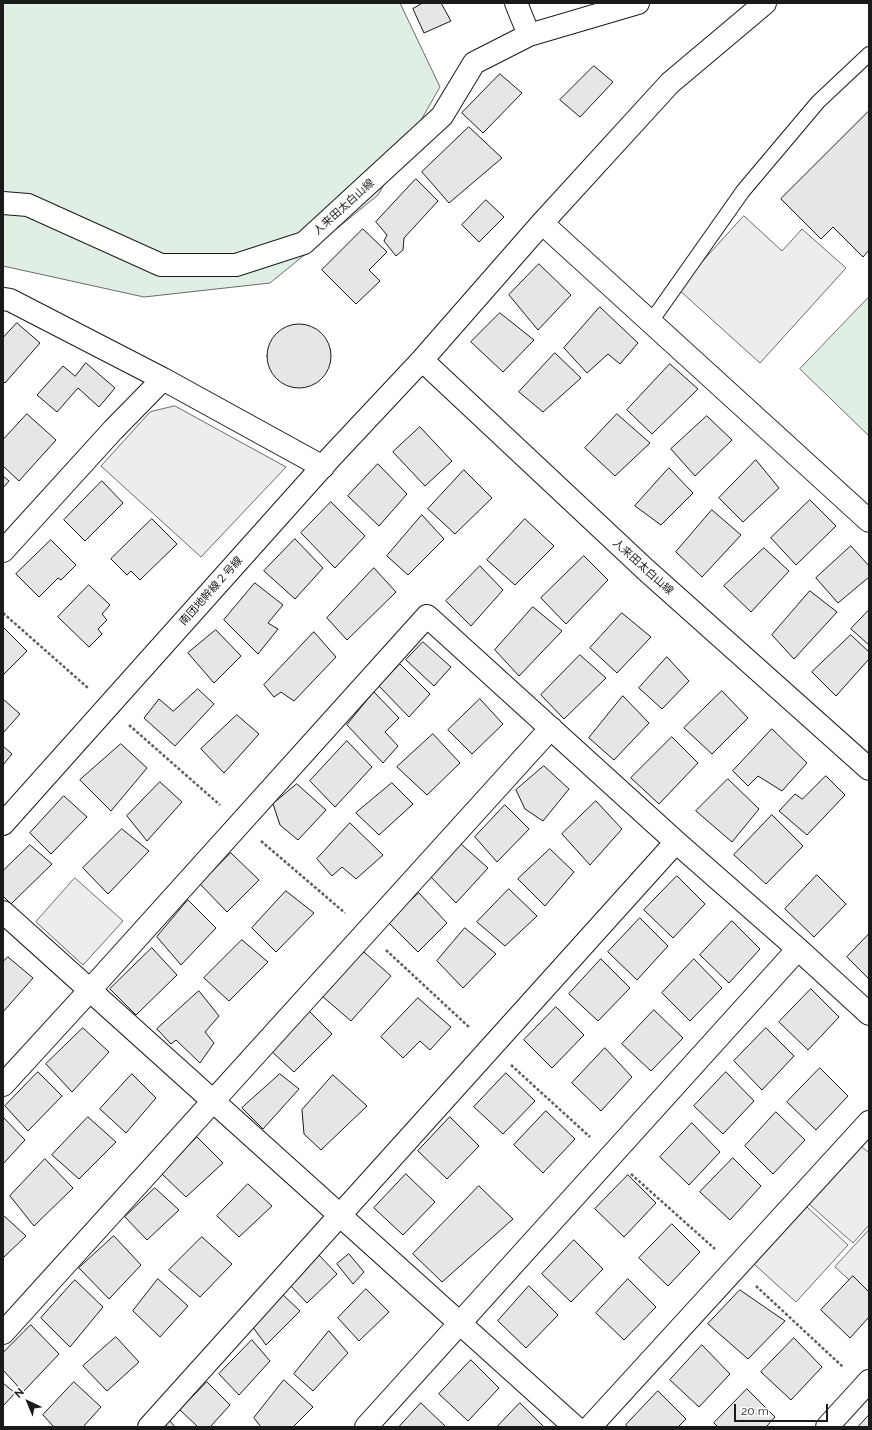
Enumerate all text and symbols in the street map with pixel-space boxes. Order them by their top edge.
street label: 人来田太白山線 [311,176,377,238]
street label: 人来田太白山線 [610,536,676,598]
street label: 南団地幹線２号線 [177,554,245,628]
north arrow [8,1382,48,1422]
text: N [12,1385,27,1401]
scale bar [736,1396,830,1422]
text: 20 m [741,1404,769,1418]

